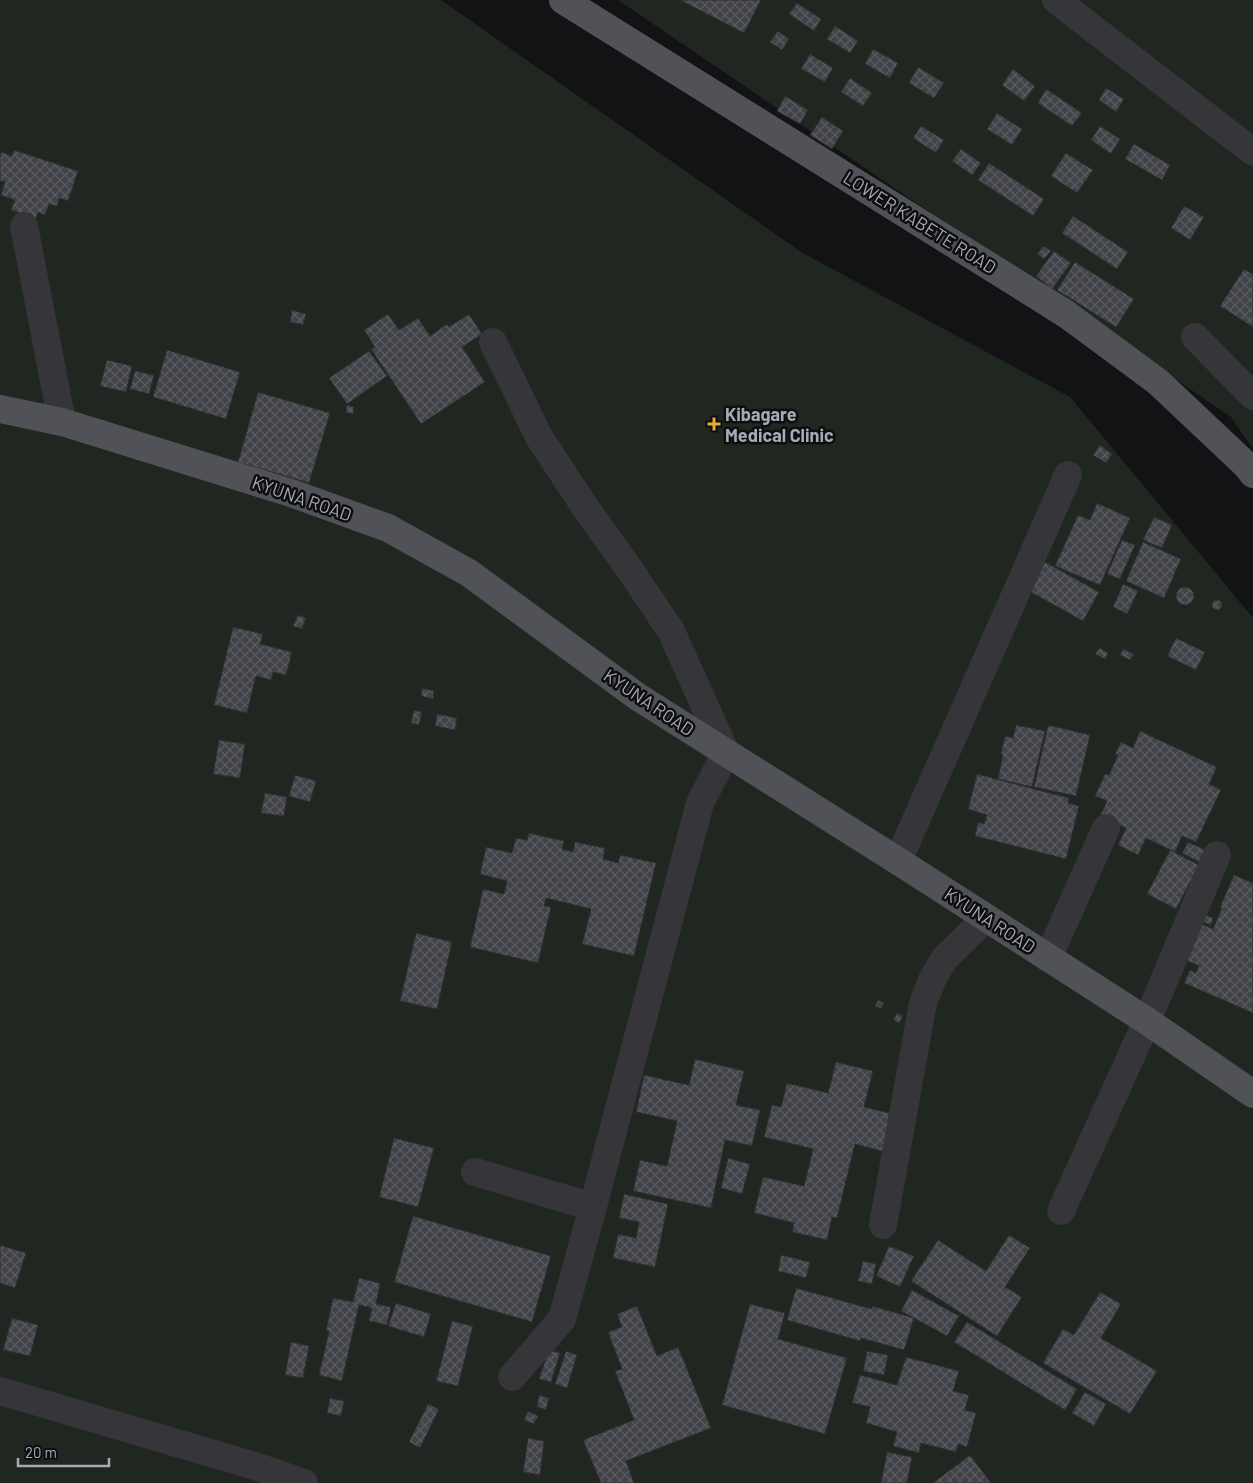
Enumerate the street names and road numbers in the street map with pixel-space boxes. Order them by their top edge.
street label: LOWER KABETE ROAD [840,166,1000,278]
street label: KYUNA ROAD [249,471,355,525]
street label: KYUNA ROAD [600,664,698,740]
street label: KYUNA ROAD [940,883,1040,957]

